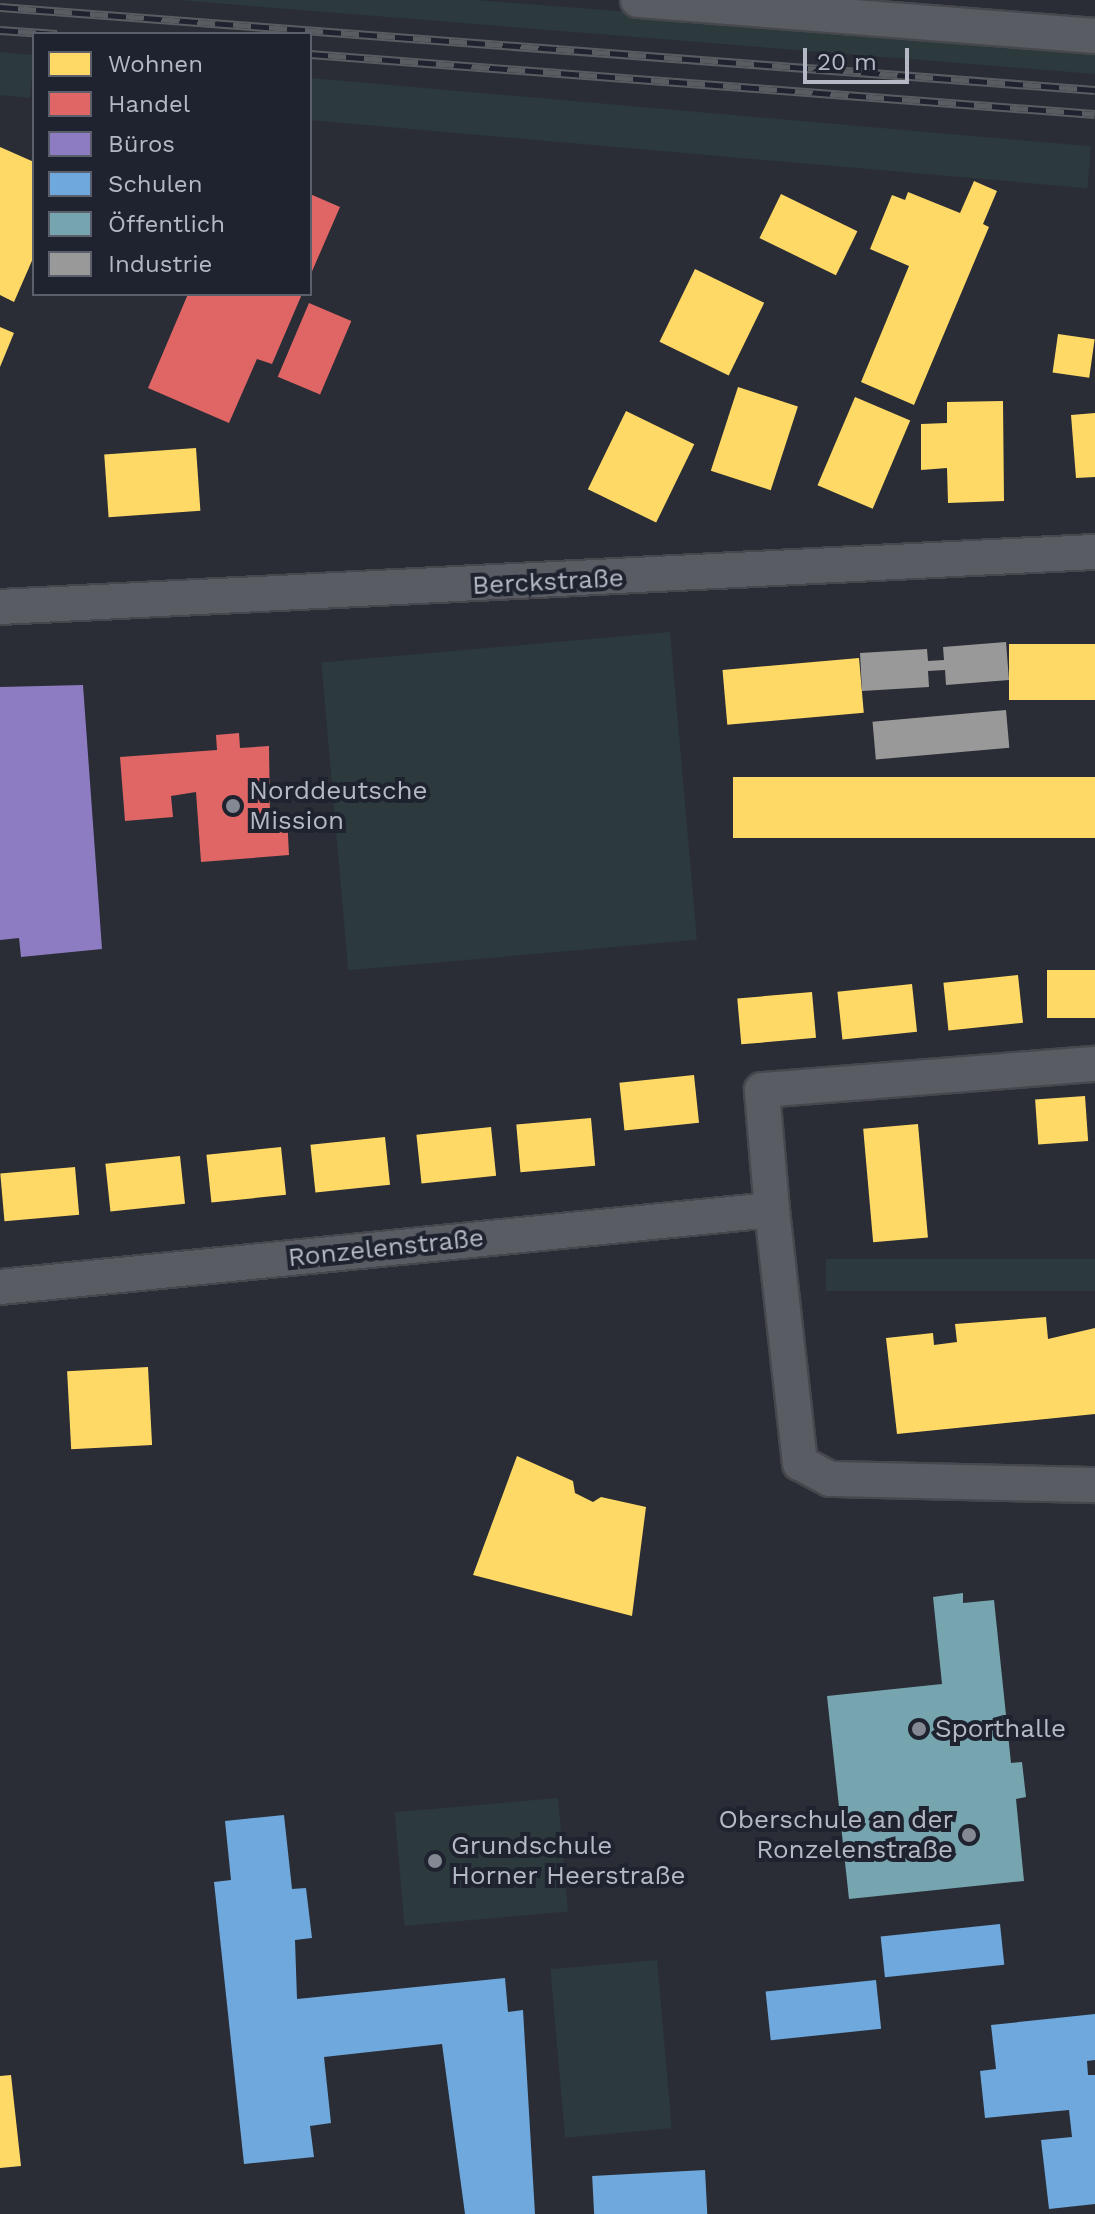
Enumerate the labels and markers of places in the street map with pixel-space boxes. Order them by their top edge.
place label: Norddeutsche Mission [249,775,428,836]
marker: Norddeutsche Mission [224,797,242,815]
place label: Sporthalle [935,1713,1066,1745]
marker: Sporthalle [910,1720,928,1738]
place label: Oberschule an der Ronzelenstraße [719,1804,953,1866]
marker: Oberschule an der Ronzelenstraße [960,1826,978,1844]
place label: Grundschule Horner Heerstraße [451,1830,686,1892]
marker: Grundschule Horner Heerstraße [426,1852,444,1870]

